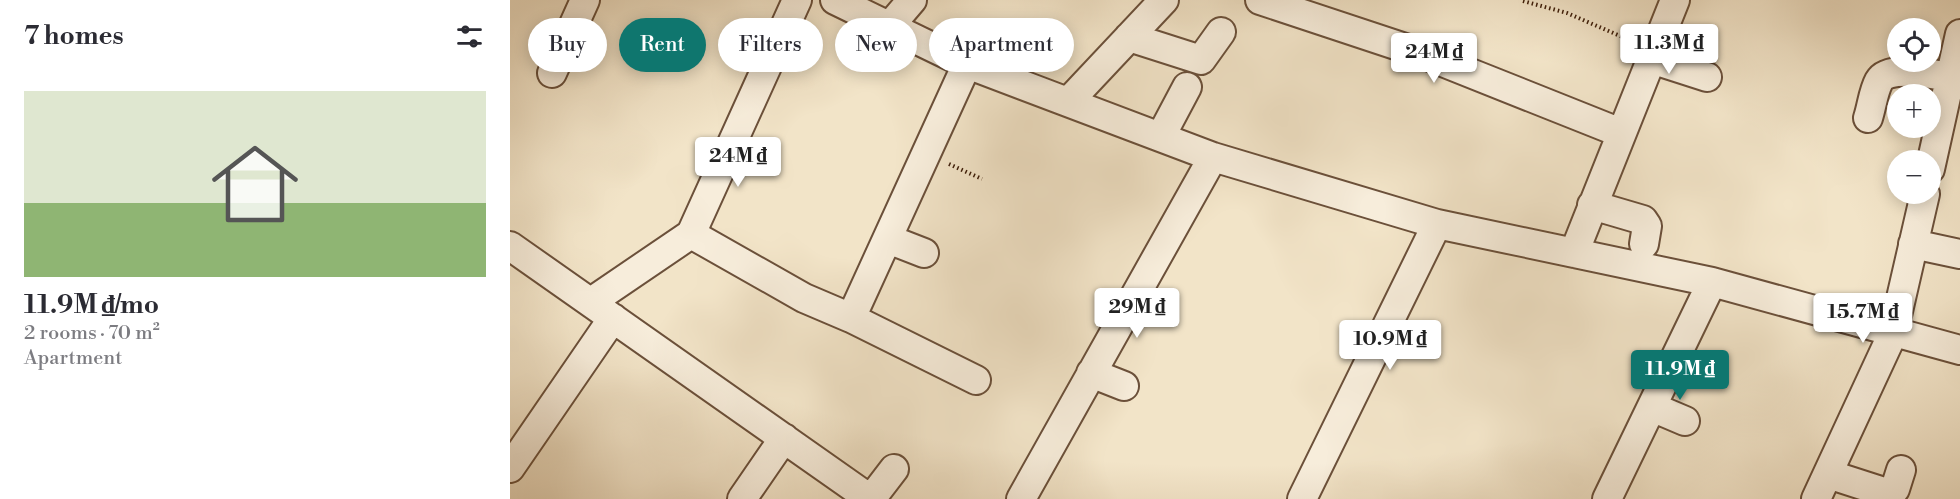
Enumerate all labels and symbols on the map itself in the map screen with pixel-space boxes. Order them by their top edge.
pin: 11.3M ₫ [1614,24,1724,75]
pin: 24M ₫ [1392,33,1476,84]
pin: 24M ₫ [696,137,780,188]
pin: 29M ₫ [1095,288,1179,339]
pin: 15.7M ₫ [1808,293,1918,344]
pin: 10.9M ₫ [1335,320,1445,371]
pin: 11.9M ₫ [1625,350,1735,401]

